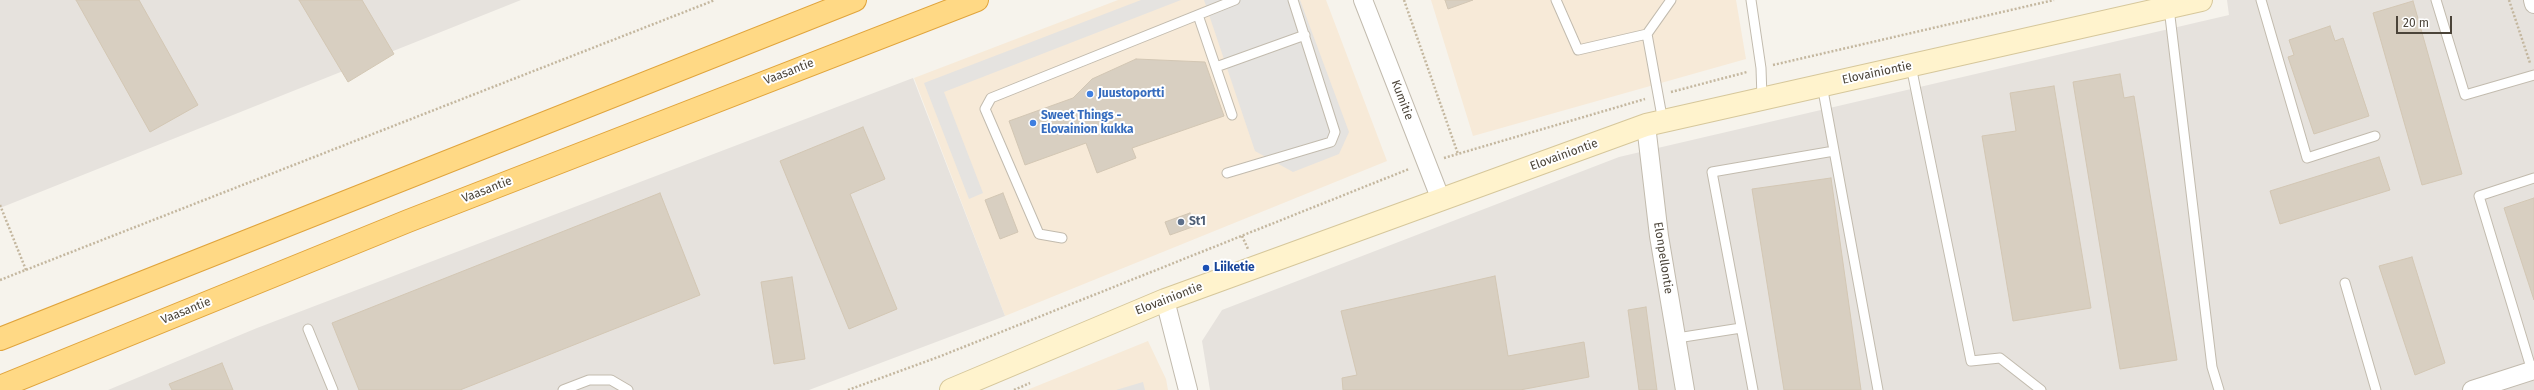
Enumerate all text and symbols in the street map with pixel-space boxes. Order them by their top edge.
scale bar [2398,8,2454,34]
text: 20 m [2403,16,2429,30]
street label: Vaasantie [762,56,816,88]
street label: Elovainiontie [1841,59,1913,87]
street label: Kumitie [1388,78,1416,122]
place label: Juustoportti [1098,87,1164,101]
marker: Juustoportti [1085,89,1095,99]
place label: Sweet Things - Elovainion kukka [1041,109,1134,137]
marker: Sweet Things - Elovainion kukka [1028,118,1038,128]
street label: Elovainiontie [1528,136,1600,174]
street label: Vaasantie [460,174,514,206]
place label: St1 [1189,215,1206,229]
marker: St1 [1176,217,1186,227]
street label: Elonpellontie [1650,221,1676,295]
place label: Liiketie [1214,261,1255,275]
marker: Liiketie [1201,263,1211,273]
street label: Elovainiontie [1133,280,1205,318]
street label: Vaasantie [159,295,213,327]

